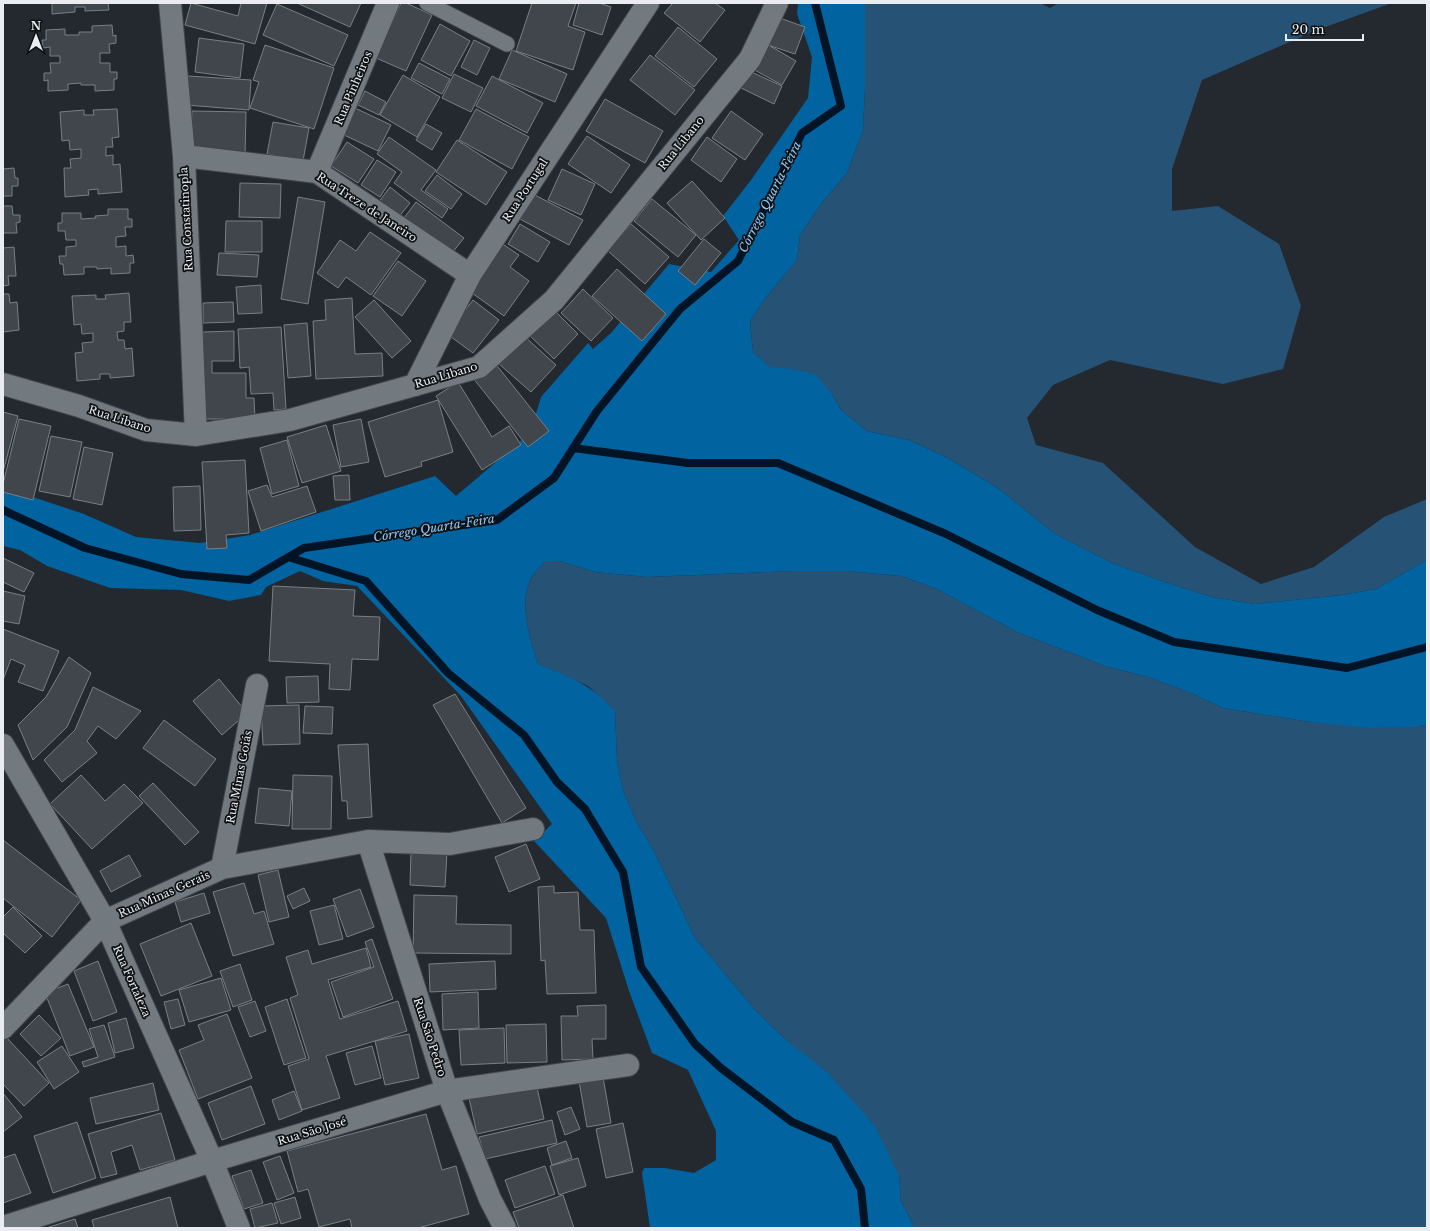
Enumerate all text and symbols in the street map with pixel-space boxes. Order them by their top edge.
north arrow [16,16,56,56]
scale bar [1286,16,1363,42]
text: N [31,19,42,33]
text: 20 m [1292,22,1324,37]
street label: Rua Pinheiros [331,49,375,127]
street label: Rua Libano [655,113,707,173]
water label: Córrego Quarta-Feira [735,139,804,255]
street label: Rua Portugal [499,155,551,224]
street label: Rua Constatinopla [176,166,196,271]
street label: Rua Treze de Janeiro [314,169,420,245]
street label: Rua Libano [413,359,479,391]
street label: Rua Libano [87,402,153,436]
water label: Córrego Quarta-Feira [372,510,496,545]
street label: Rua Minas Goiás [223,729,255,825]
street label: Rua Minas Gerais [116,868,212,920]
street label: Rua Fortaleza [110,943,154,1020]
street label: Rua São Pedro [411,996,449,1078]
street label: Rua São José [276,1114,348,1148]

